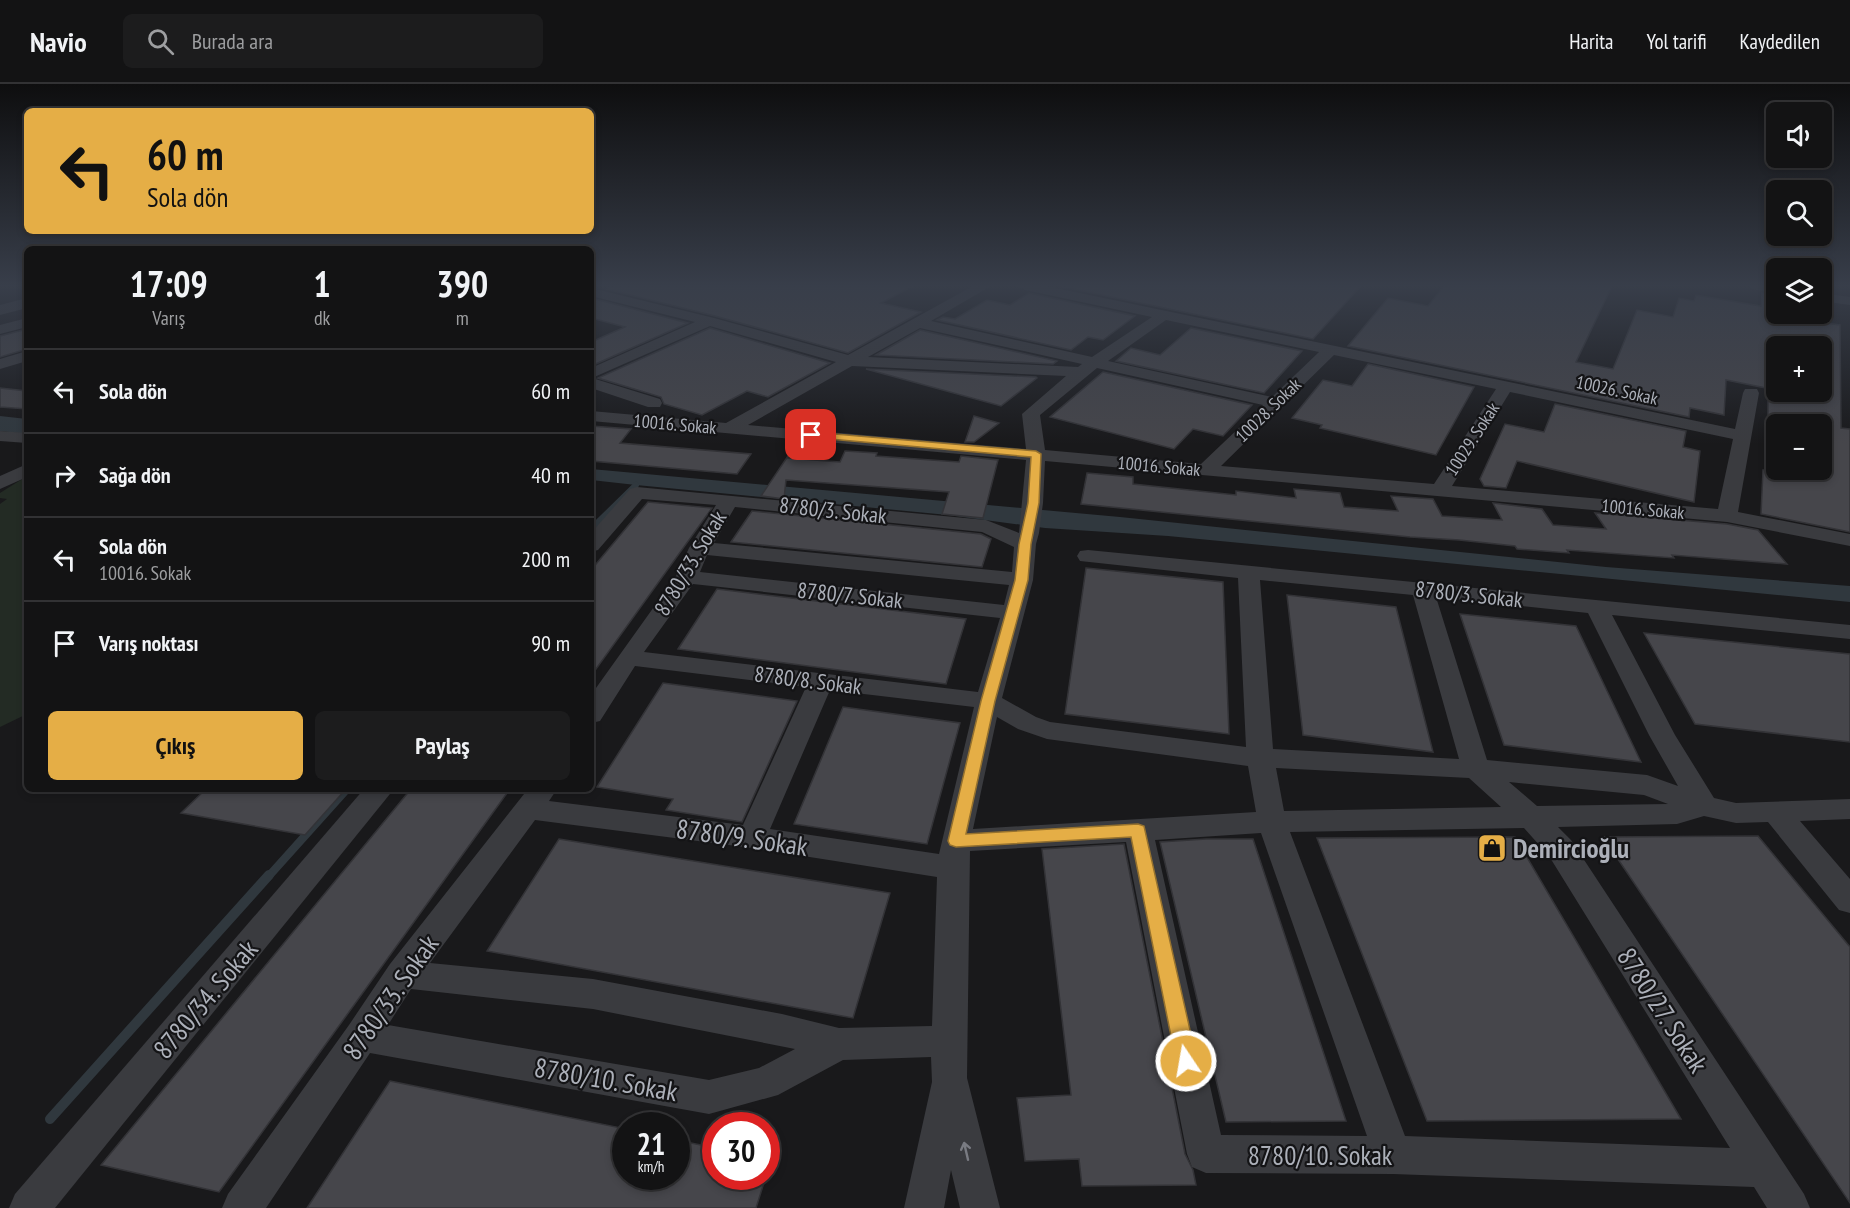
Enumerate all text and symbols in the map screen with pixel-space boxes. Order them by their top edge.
search box [123,14,543,68]
text: Navio [30,23,87,60]
icon: search [144,25,177,58]
text: Burada ara [192,27,273,55]
text: Harita [1569,28,1613,55]
text: Yol tarifi [1646,28,1707,55]
text: Kaydedilen [1740,28,1820,55]
map controls [1766,102,1832,480]
button: sound [1766,102,1832,168]
text: 60 m [147,127,224,182]
icon: left [48,132,126,210]
text: Sola dön [147,180,228,214]
button: search [1766,180,1832,246]
button: layers [1766,258,1832,324]
text: 17:09 [130,260,208,307]
text: 1 [314,260,331,307]
text: 390 [437,260,488,307]
text: Varış [152,305,185,331]
text: dk [314,305,330,331]
text: m [456,305,469,331]
button: + [1766,336,1832,402]
street label: 10026. Sokak [1574,370,1660,410]
street label: 10028. Sokak [1230,373,1306,447]
icon: left [48,375,81,408]
text: Sola dön [99,377,167,405]
text: 60 m [531,377,570,405]
street label: 10029. Sokak [1440,398,1504,480]
street label: 10016. Sokak [633,409,717,439]
pin [785,409,836,460]
button: − [1766,414,1832,480]
icon: arrive [794,418,827,451]
street label: 10016. Sokak [1117,451,1201,481]
icon: right [48,459,81,492]
text: Sağa dön [99,461,171,489]
text: 40 m [531,461,570,489]
street label: 8780/3. Sokak [778,490,889,530]
street label: 10016. Sokak [1601,494,1685,524]
street label: 8780/33. Sokak [648,505,733,621]
text: Sola dön [99,532,167,560]
icon: left [48,543,81,576]
text: 200 m [521,545,570,573]
text: 10016. Sokak [99,560,191,586]
street label: 8780/3. Sokak [1414,574,1525,614]
street label: 8780/7. Sokak [796,576,905,615]
icon: arrive [48,627,81,660]
text: Varış noktası [99,629,199,657]
text: 90 m [531,629,570,657]
street label: 8780/8. Sokak [753,660,864,701]
button: Çıkış [48,711,303,780]
button: Paylaş [315,711,570,780]
street label: 8780/9. Sokak [674,811,810,863]
place label: Demircioğlu [1513,831,1629,865]
shop icon: Demircioğlu [1476,832,1508,864]
street label: 8780/33. Sokak [335,928,446,1066]
street label: 8780/34. Sokak [146,932,265,1065]
street label: 8780/27. Sokak [1610,941,1716,1079]
position arrow [1154,1029,1218,1093]
street label: 8780/10. Sokak [532,1050,681,1108]
speed limit sign: 30 [702,1112,780,1190]
text: 21 [637,1124,665,1163]
street label: 8780/10. Sokak [1248,1138,1393,1172]
one-way arrow [960,1142,972,1161]
text: km/h [638,1157,664,1176]

